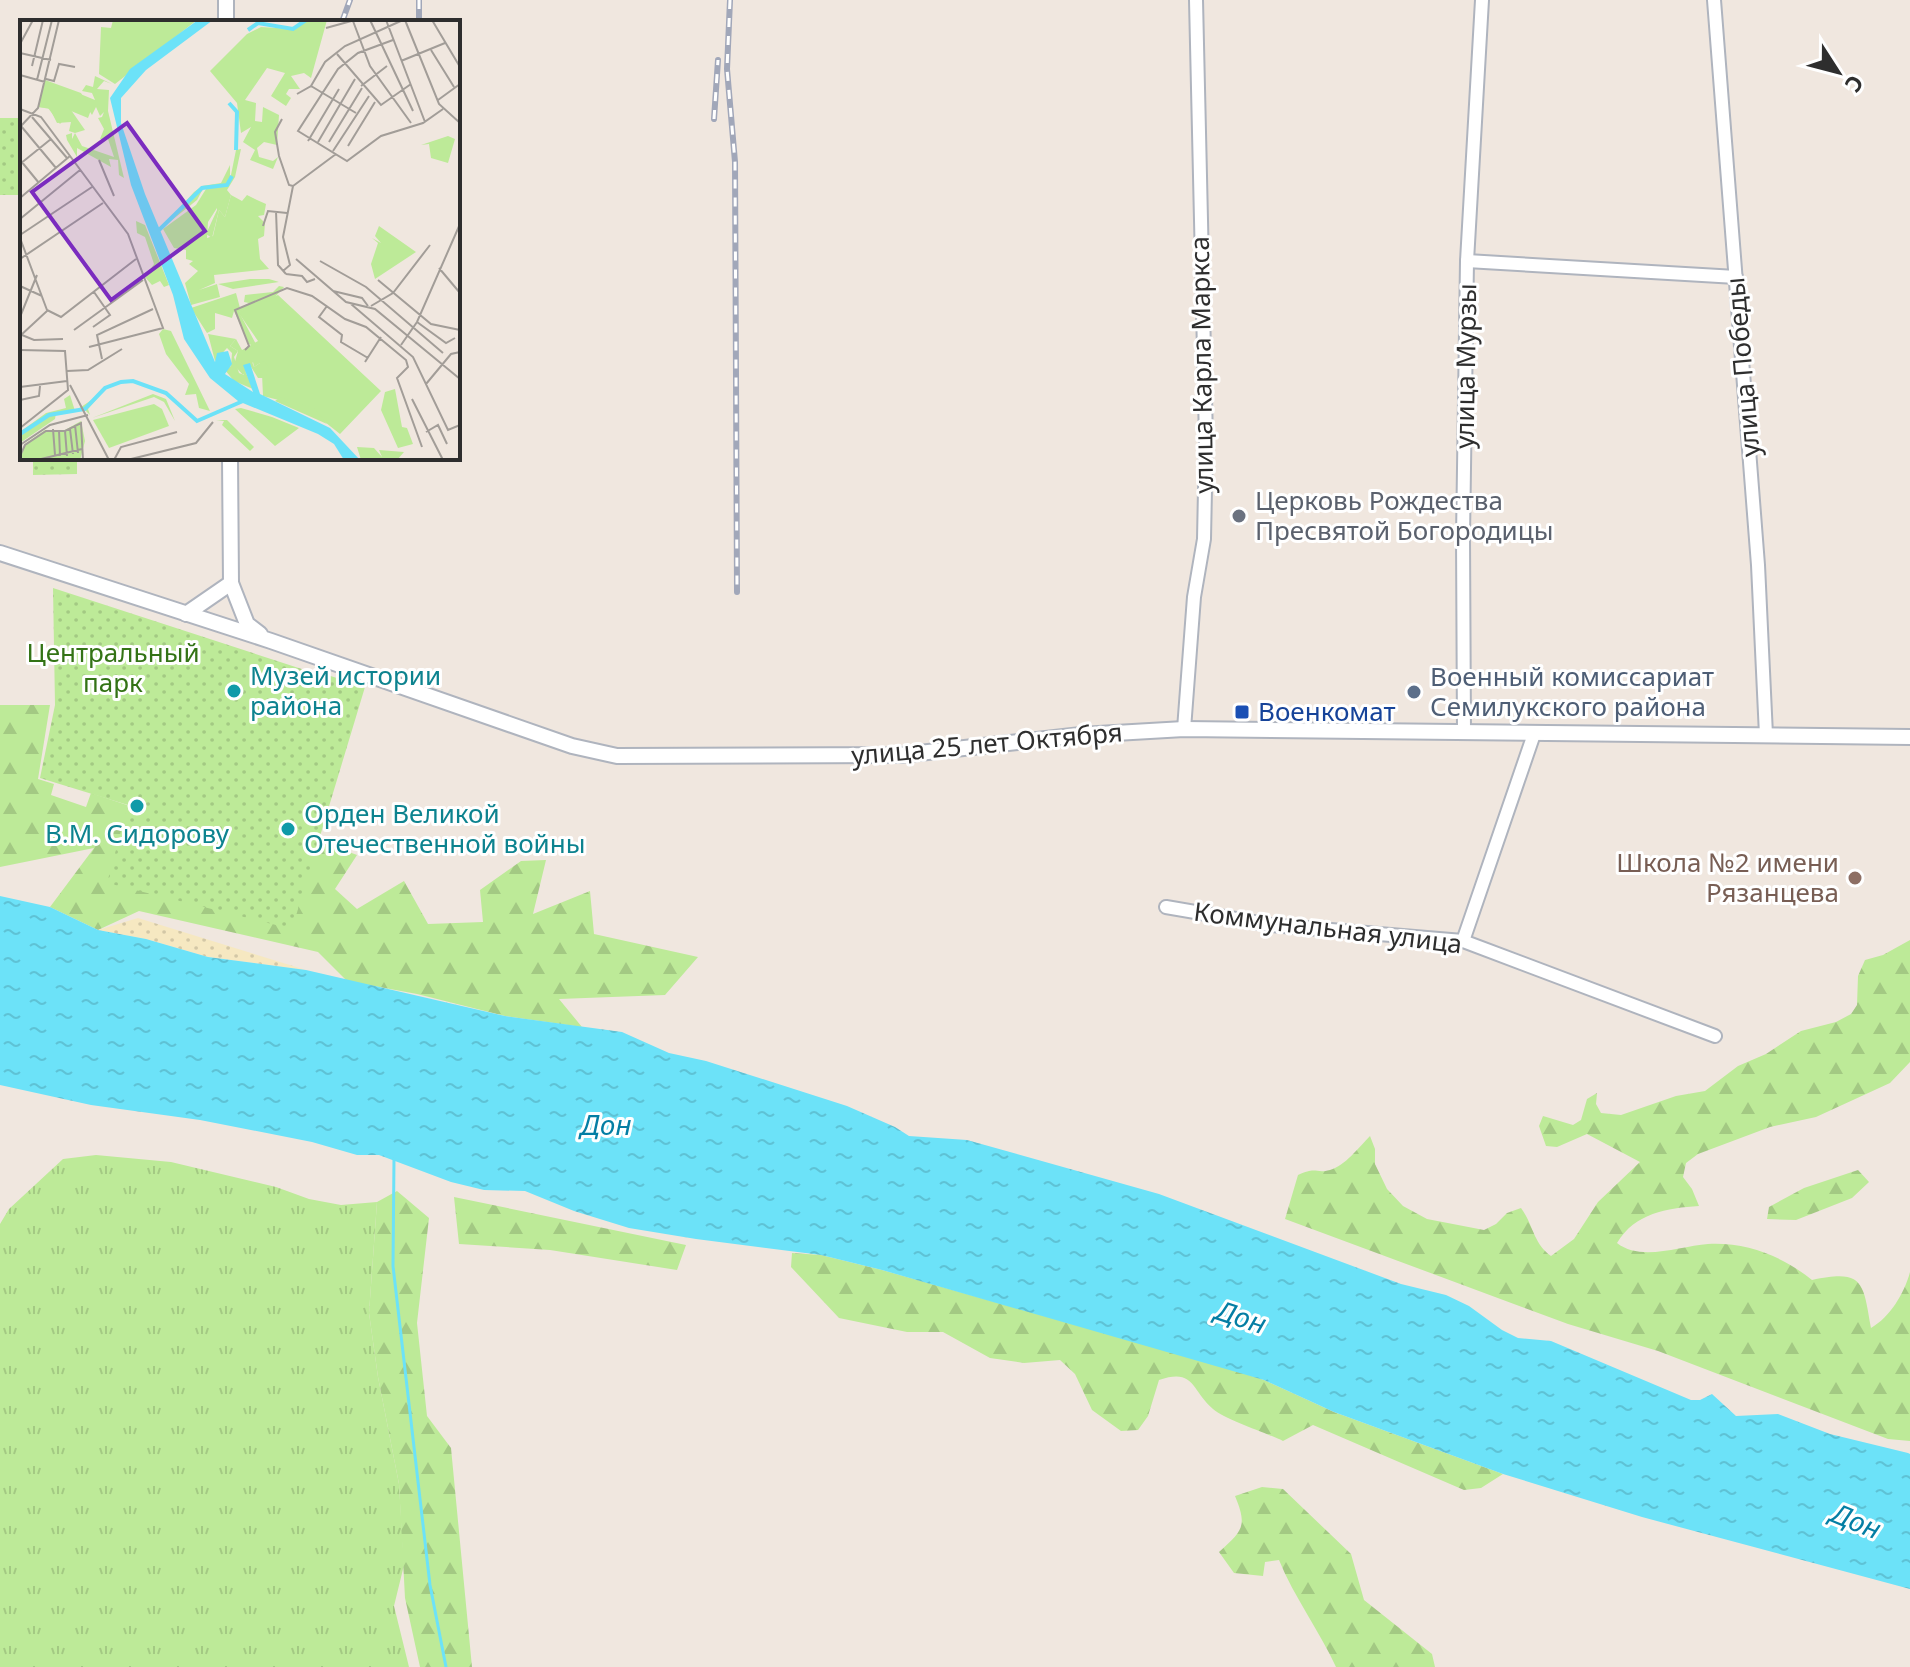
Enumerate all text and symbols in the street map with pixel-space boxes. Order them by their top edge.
inset map [20,20,460,460]
north arrow [1798,32,1878,112]
text: С [1839,70,1871,99]
street label: улица Карла Маркса [1181,236,1221,494]
street label: улица Победы [1716,276,1768,458]
street label: улица Мурзы [1446,283,1484,449]
place label: Церковь Рождества Пресвятой Богородицы [1255,482,1553,548]
marker: Церковь Рождества Пресвятой Богородицы [1230,507,1248,525]
park label: Центральный парк [26,634,200,700]
place label: Музей истории района [250,657,441,723]
place label: Военный комиссариат Семилукского района [1430,658,1714,724]
marker: Музей истории района [225,682,243,700]
marker: Военный комиссариат Семилукского района [1405,683,1423,701]
place label: Военкомат [1258,693,1396,729]
marker: Военкомат [1233,703,1251,721]
street label: улица 25 лет Октября [850,713,1124,773]
place label: Орден Великой Отечественной войны [304,795,585,861]
marker: В.М. Сидорову [128,797,146,815]
place label: В.М. Сидорову [45,815,230,851]
marker: Орден Великой Отечественной войны [279,820,297,838]
place label: Школа №2 имени Рязанцева [1616,844,1839,910]
marker: Школа №2 имени Рязанцева [1846,869,1864,887]
street label: Коммунальная улица [1192,893,1464,961]
water label: Дон [578,1105,631,1143]
water label: Дон [1208,1289,1271,1342]
water label: Дон [1823,1492,1887,1547]

